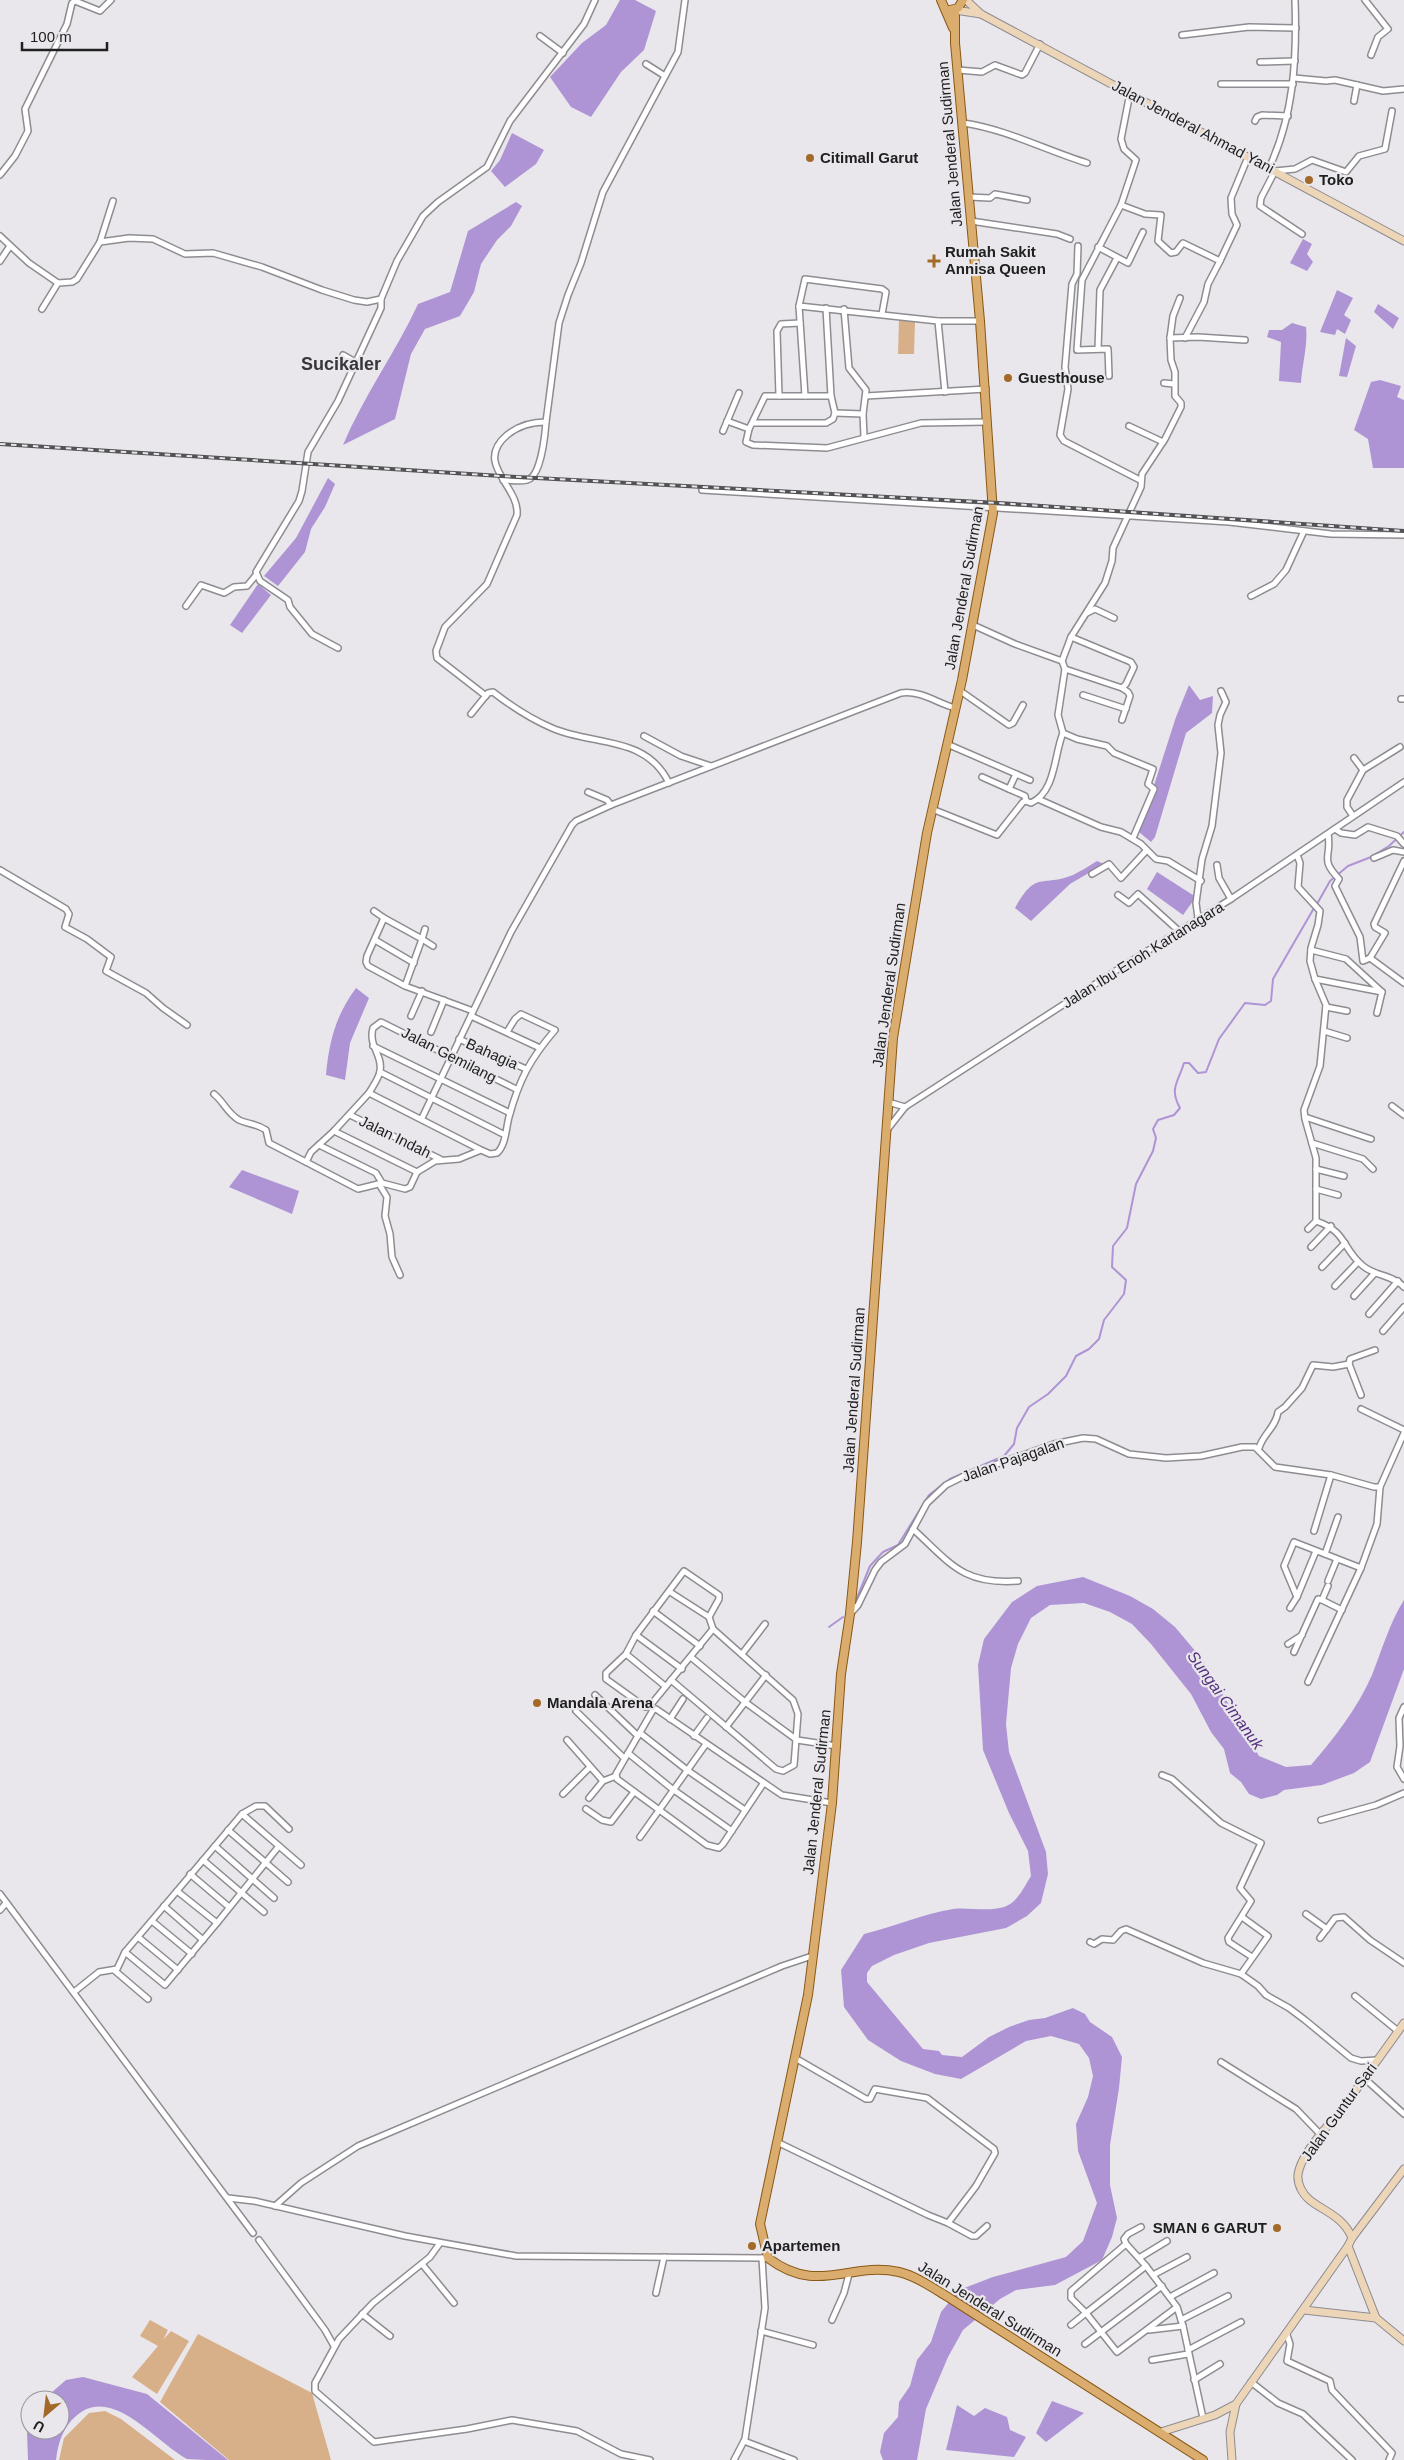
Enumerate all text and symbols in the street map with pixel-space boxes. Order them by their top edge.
scale bar [22,20,108,52]
text: 100 m [30,28,72,45]
street label: Jalan Jenderal Sudirman [934,61,965,227]
street label: Jalan Jenderal Ahmad Yani [1109,77,1277,177]
place label: Citimall Garut [820,149,918,166]
marker: Citimall Garut [804,152,816,164]
place label: Toko [1319,171,1354,188]
marker: Toko [1303,174,1315,186]
place label: Rumah Sakit Annisa Queen [945,243,1046,277]
marker: Rumah Sakit Annisa Queen [927,254,941,268]
district label: Sucikaler [301,354,381,374]
place label: Guesthouse [1018,369,1105,386]
marker: Guesthouse [1002,372,1014,384]
street label: Jalan Jenderal Sudirman [941,505,986,671]
street label: Jalan Ibu Enoh Kartanagara [1059,898,1227,1011]
street label: Jalan Jenderal Sudirman [869,902,908,1068]
street label: Jalan Gemilang [399,1023,500,1086]
street label: Bahagia [464,1035,521,1073]
street label: Jalan Indah [357,1112,434,1161]
street label: Jalan Jenderal Sudirman [839,1307,868,1473]
street label: Jalan Pajagalan [960,1434,1066,1485]
water label: Sungai Cimanuk [1184,1648,1268,1754]
place label: Mandala Arena [547,1694,654,1711]
marker: Mandala Arena [531,1697,543,1709]
street label: Jalan Jenderal Sudirman [799,1709,834,1875]
street label: Jalan Guntur Sari [1297,2059,1380,2164]
place label: SMAN 6 GARUT [1153,2219,1267,2236]
marker: SMAN 6 GARUT [1271,2222,1283,2234]
place label: Apartemen [762,2237,840,2254]
marker: Apartemen [746,2240,758,2252]
street label: Jalan Jenderal Sudirman [915,2257,1065,2360]
north arrow [20,2390,70,2440]
text: U [31,2417,47,2436]

